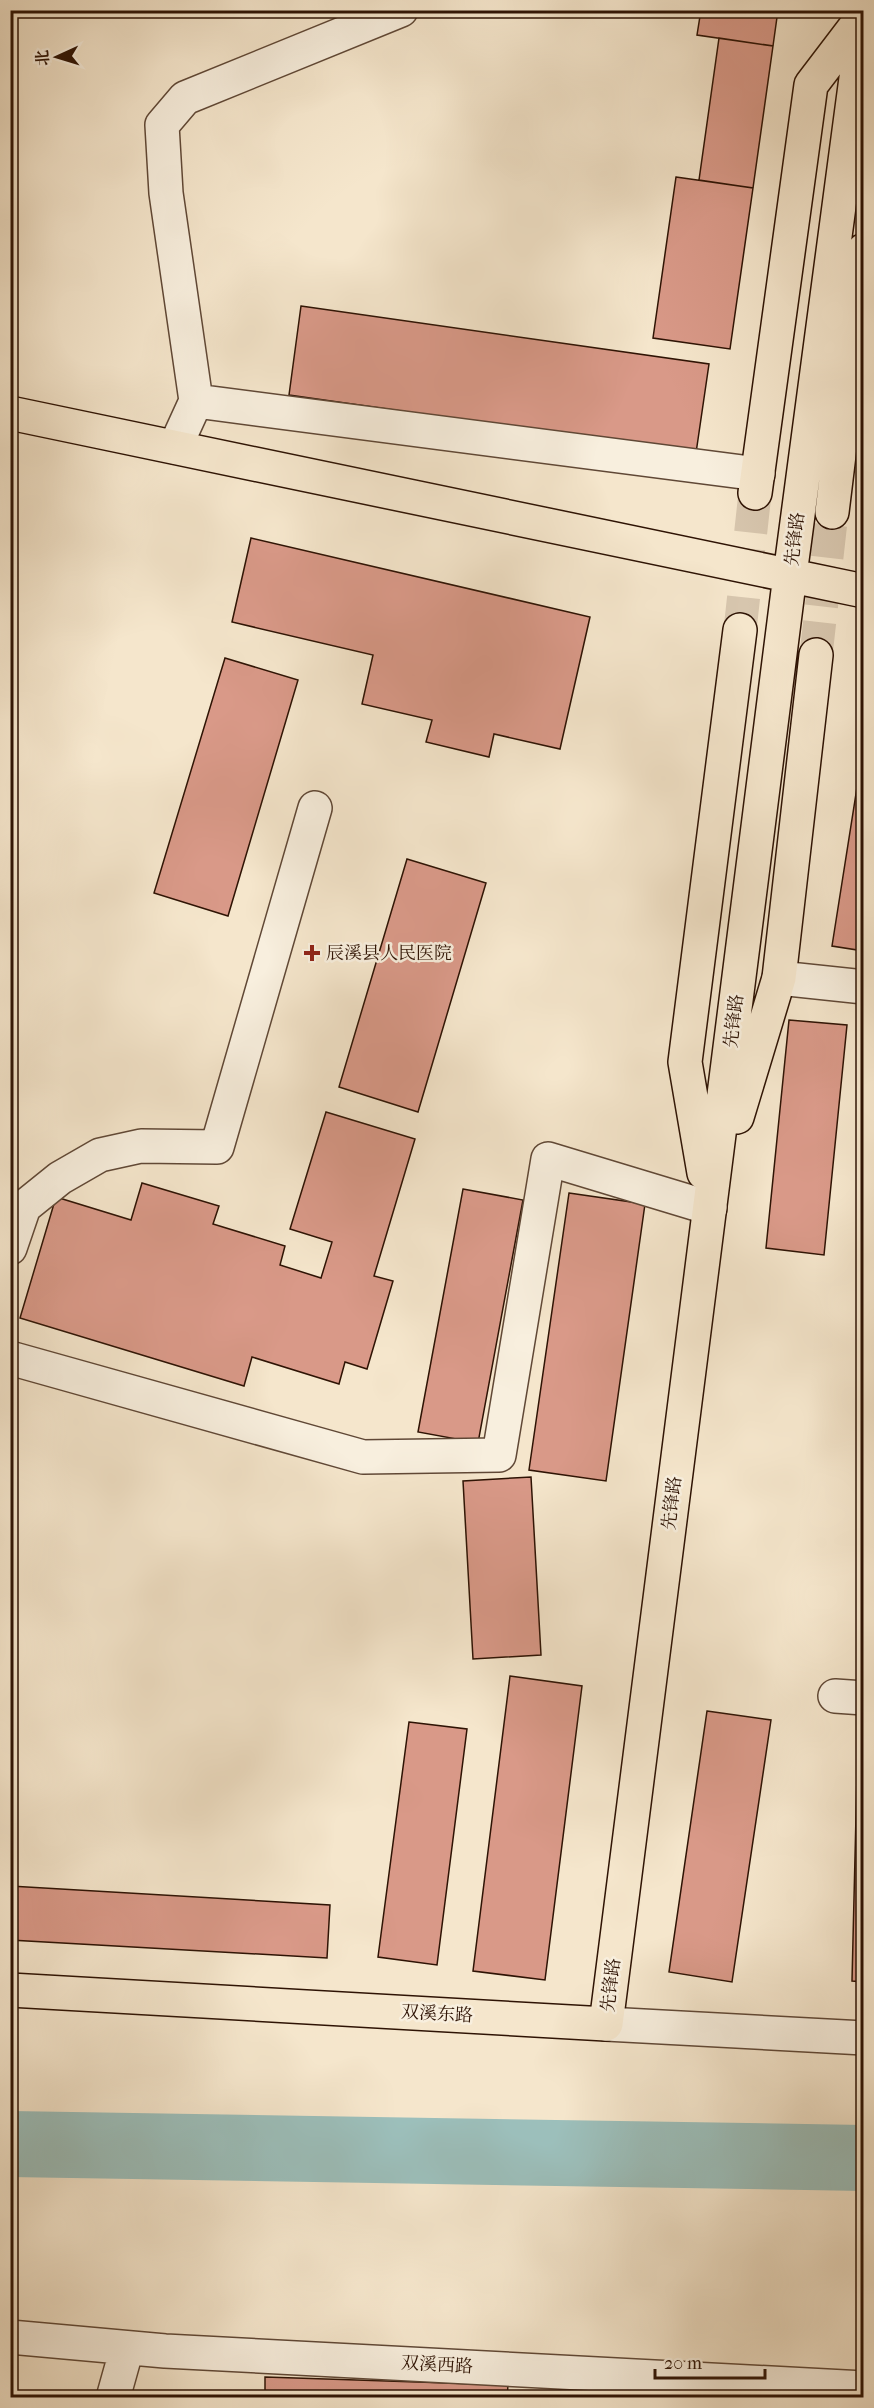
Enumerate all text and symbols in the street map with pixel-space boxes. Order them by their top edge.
north arrow [27,27,87,87]
text: 北 [32,49,53,67]
street label: 先锋路 [781,511,809,567]
place label: 辰溪县人民医院 [326,943,452,964]
marker: 辰溪县人民医院 [303,944,321,962]
street label: 先锋路 [720,993,748,1049]
street label: 先锋路 [658,1475,686,1531]
street label: 先锋路 [597,1957,625,2013]
street label: 双溪东路 [400,2002,474,2026]
scale bar [655,2342,764,2380]
street label: 双溪西路 [400,2353,474,2377]
text: 20 m [664,2353,702,2374]

